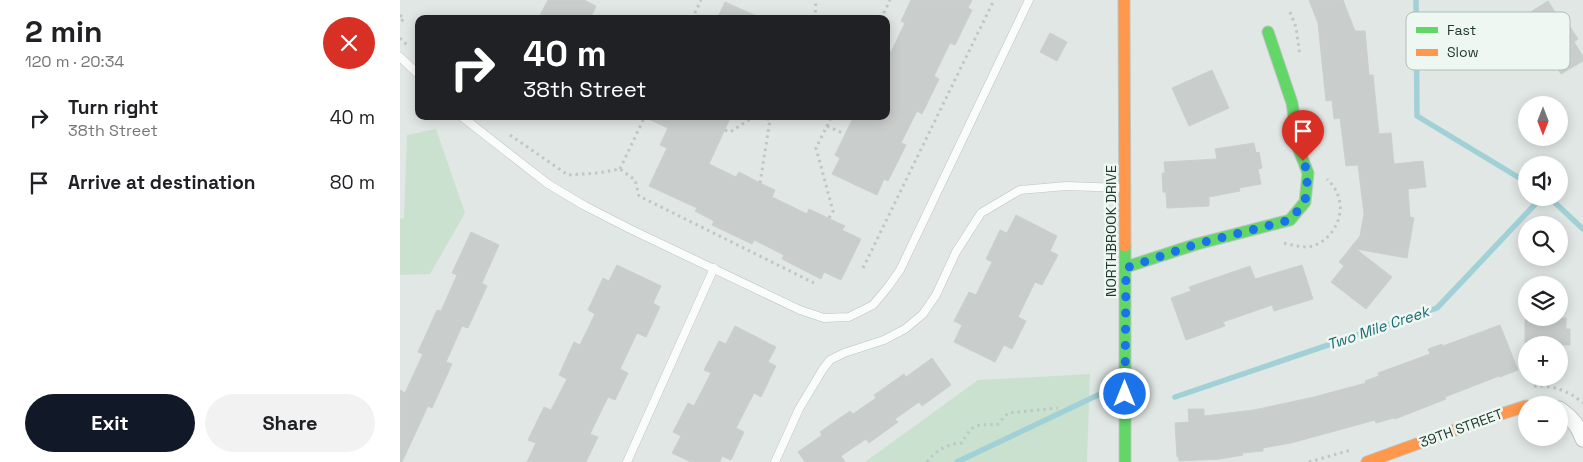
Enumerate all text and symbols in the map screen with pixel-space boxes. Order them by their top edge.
text: 2 min [25,12,103,51]
legend [1406,12,1570,70]
button: close [323,17,375,69]
text: Fast [1447,21,1476,39]
text: 40 m [523,32,607,76]
icon: right [440,35,505,100]
text: Slow [1447,43,1479,61]
text: 120 m · 20:34 [25,51,124,72]
text: 38th Street [523,75,646,103]
text: Turn right [68,95,158,120]
north arrow [1518,96,1568,146]
map controls [1518,96,1568,446]
icon: right [25,104,53,132]
text: 40 m [330,105,375,130]
pin [1282,110,1324,161]
icon: arrive [1289,117,1317,145]
text: 38th Street [68,120,158,141]
button: sound [1518,156,1568,206]
street label: NORTHBROOK DRIVE [1102,165,1120,297]
icon: arrive [25,169,53,197]
text: Arrive at destination [68,170,256,195]
text: 80 m [330,170,375,195]
button: search [1518,216,1568,266]
button: layers [1518,276,1568,326]
water label: Two Mile Creek [1324,301,1433,354]
button: + [1518,336,1568,386]
position arrow [1098,367,1150,419]
button: Exit [25,394,195,452]
button: Share [205,394,375,452]
button: − [1518,396,1568,446]
street label: 39TH STREET [1417,405,1505,451]

